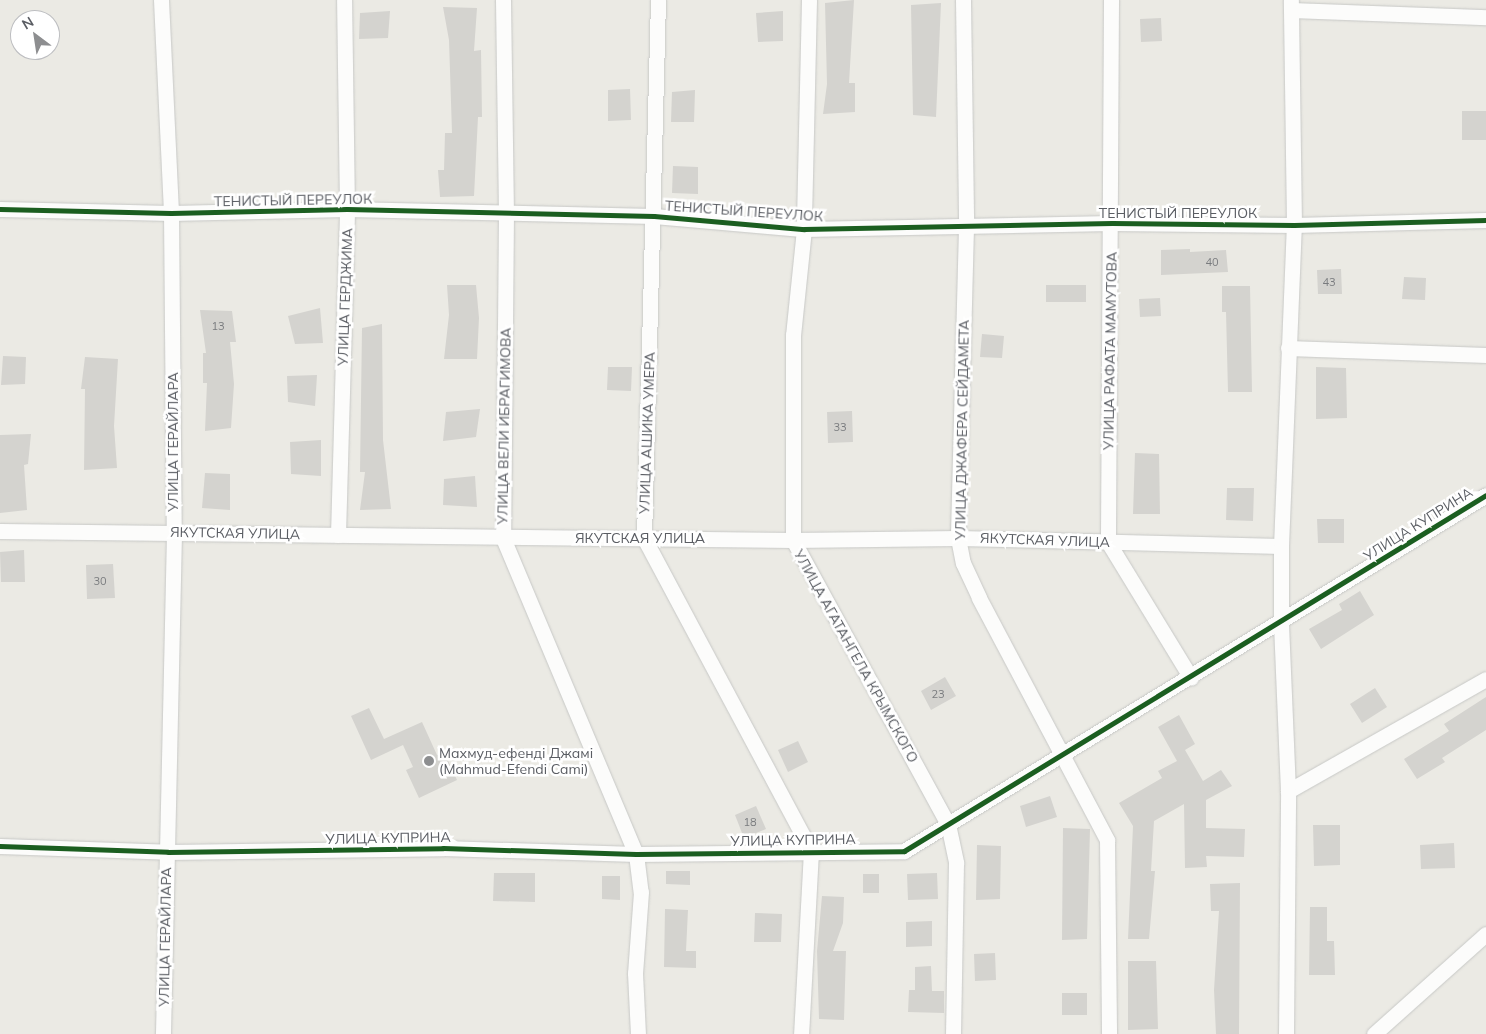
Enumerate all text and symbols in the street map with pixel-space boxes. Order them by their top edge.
north arrow [10,10,60,60]
text: N [19,13,37,33]
street label: ТЕНИСТЫЙ ПЕРЕУЛОК [214,190,372,210]
street label: ТЕНИСТЫЙ ПЕРЕУЛОК [664,197,824,225]
street label: ТЕНИСТЫЙ ПЕРЕУЛОК [1099,205,1257,221]
street label: УЛИЦА ГЕРДЖИМА [334,228,356,366]
street label: УЛИЦА РАФАТА МАМУТОВА [1100,252,1120,450]
house number: 40 [1205,255,1219,269]
house number: 43 [1322,275,1336,289]
house number: 13 [211,319,225,333]
street label: УЛИЦА ДЖАФЕРА СЕЙДАМЕТА [952,320,972,540]
street label: УЛИЦА ВЕЛИ ИБРАГИМОВА [494,327,514,525]
street label: УЛИЦА АШИКА УМЕРА [636,352,658,514]
street label: УЛИЦА ГЕРАЙЛАРА [165,372,181,512]
house number: 33 [833,420,847,434]
street label: УЛИЦА КУПРИНА [1360,484,1476,564]
street label: ЯКУТСКАЯ УЛИЦА [170,523,300,543]
street label: ЯКУТСКАЯ УЛИЦА [980,529,1110,551]
street label: ЯКУТСКАЯ УЛИЦА [575,530,705,546]
street label: УЛИЦА АГАТАНГЕЛА КРЫМСКОГО [790,547,922,765]
house number: 30 [93,574,107,588]
house number: 23 [931,687,945,701]
place label: Махмуд-ефенді Джамі (Mahmud-Efendi Cami) [439,745,593,778]
marker: Махмуд-ефенді Джамі (Mahmud-Efendi Cami) [423,755,435,767]
house number: 18 [743,815,757,829]
street label: УЛИЦА КУПРИНА [325,829,451,847]
street label: УЛИЦА КУПРИНА [730,831,856,849]
street label: УЛИЦА ГЕРАЙЛАРА [155,867,175,1007]

